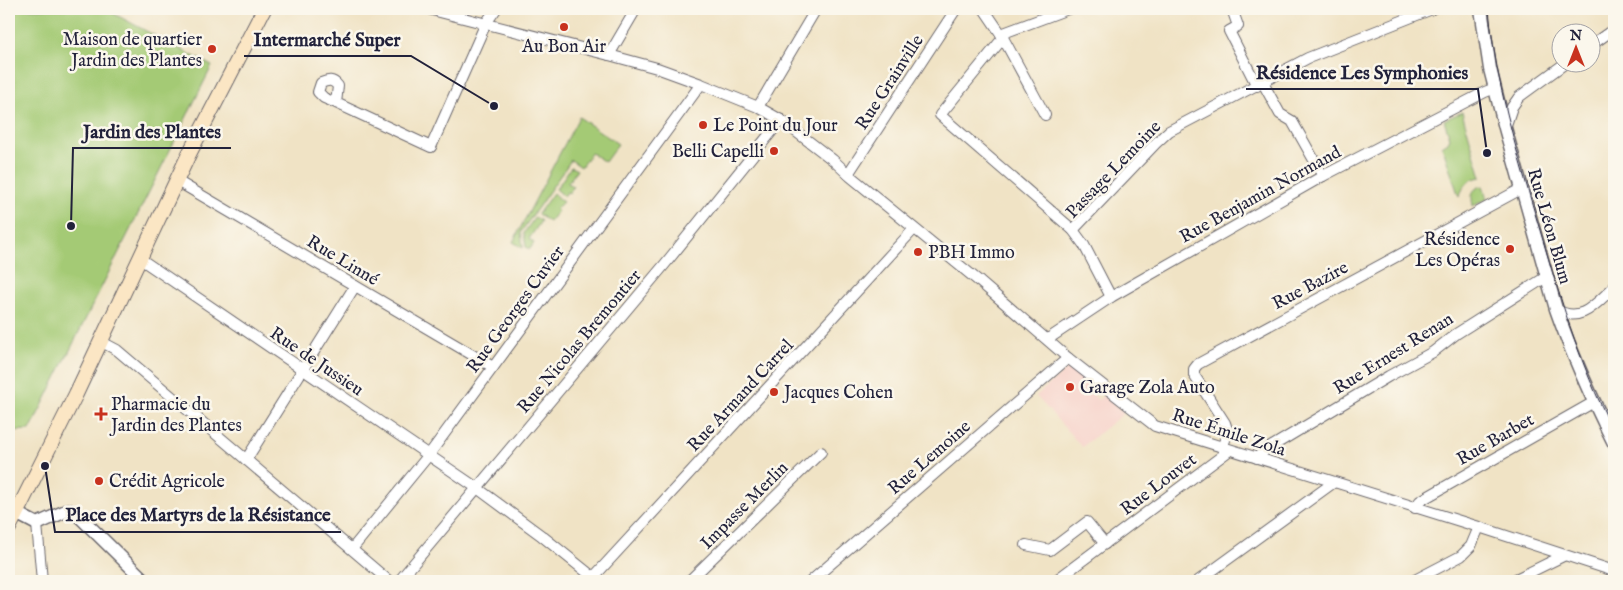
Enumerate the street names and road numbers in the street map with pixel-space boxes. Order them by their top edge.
street label: Rue Grainville [851,31,930,135]
street label: Passage Lemoine [1061,116,1167,224]
street label: Rue Benjamin Normand [1176,141,1346,249]
street label: Rue Léon Blum [1521,166,1576,287]
street label: Rue Linné [302,231,383,292]
street label: Rue Georges Cuvier [462,241,570,378]
street label: Rue Bazire [1269,257,1353,316]
street label: Rue Nicolas Bremontier [513,265,647,419]
street label: Rue Ernest Renan [1329,308,1458,400]
street label: Rue de Jussieu [265,322,367,402]
street label: Rue Armand Carrel [683,335,799,457]
street label: Rue Émile Zola [1169,402,1289,463]
street label: Rue Barbet [1453,409,1539,472]
street label: Rue Lemoine [884,416,976,500]
street label: Rue Louvet [1116,449,1202,521]
street label: Impasse Merlin [696,457,794,555]

